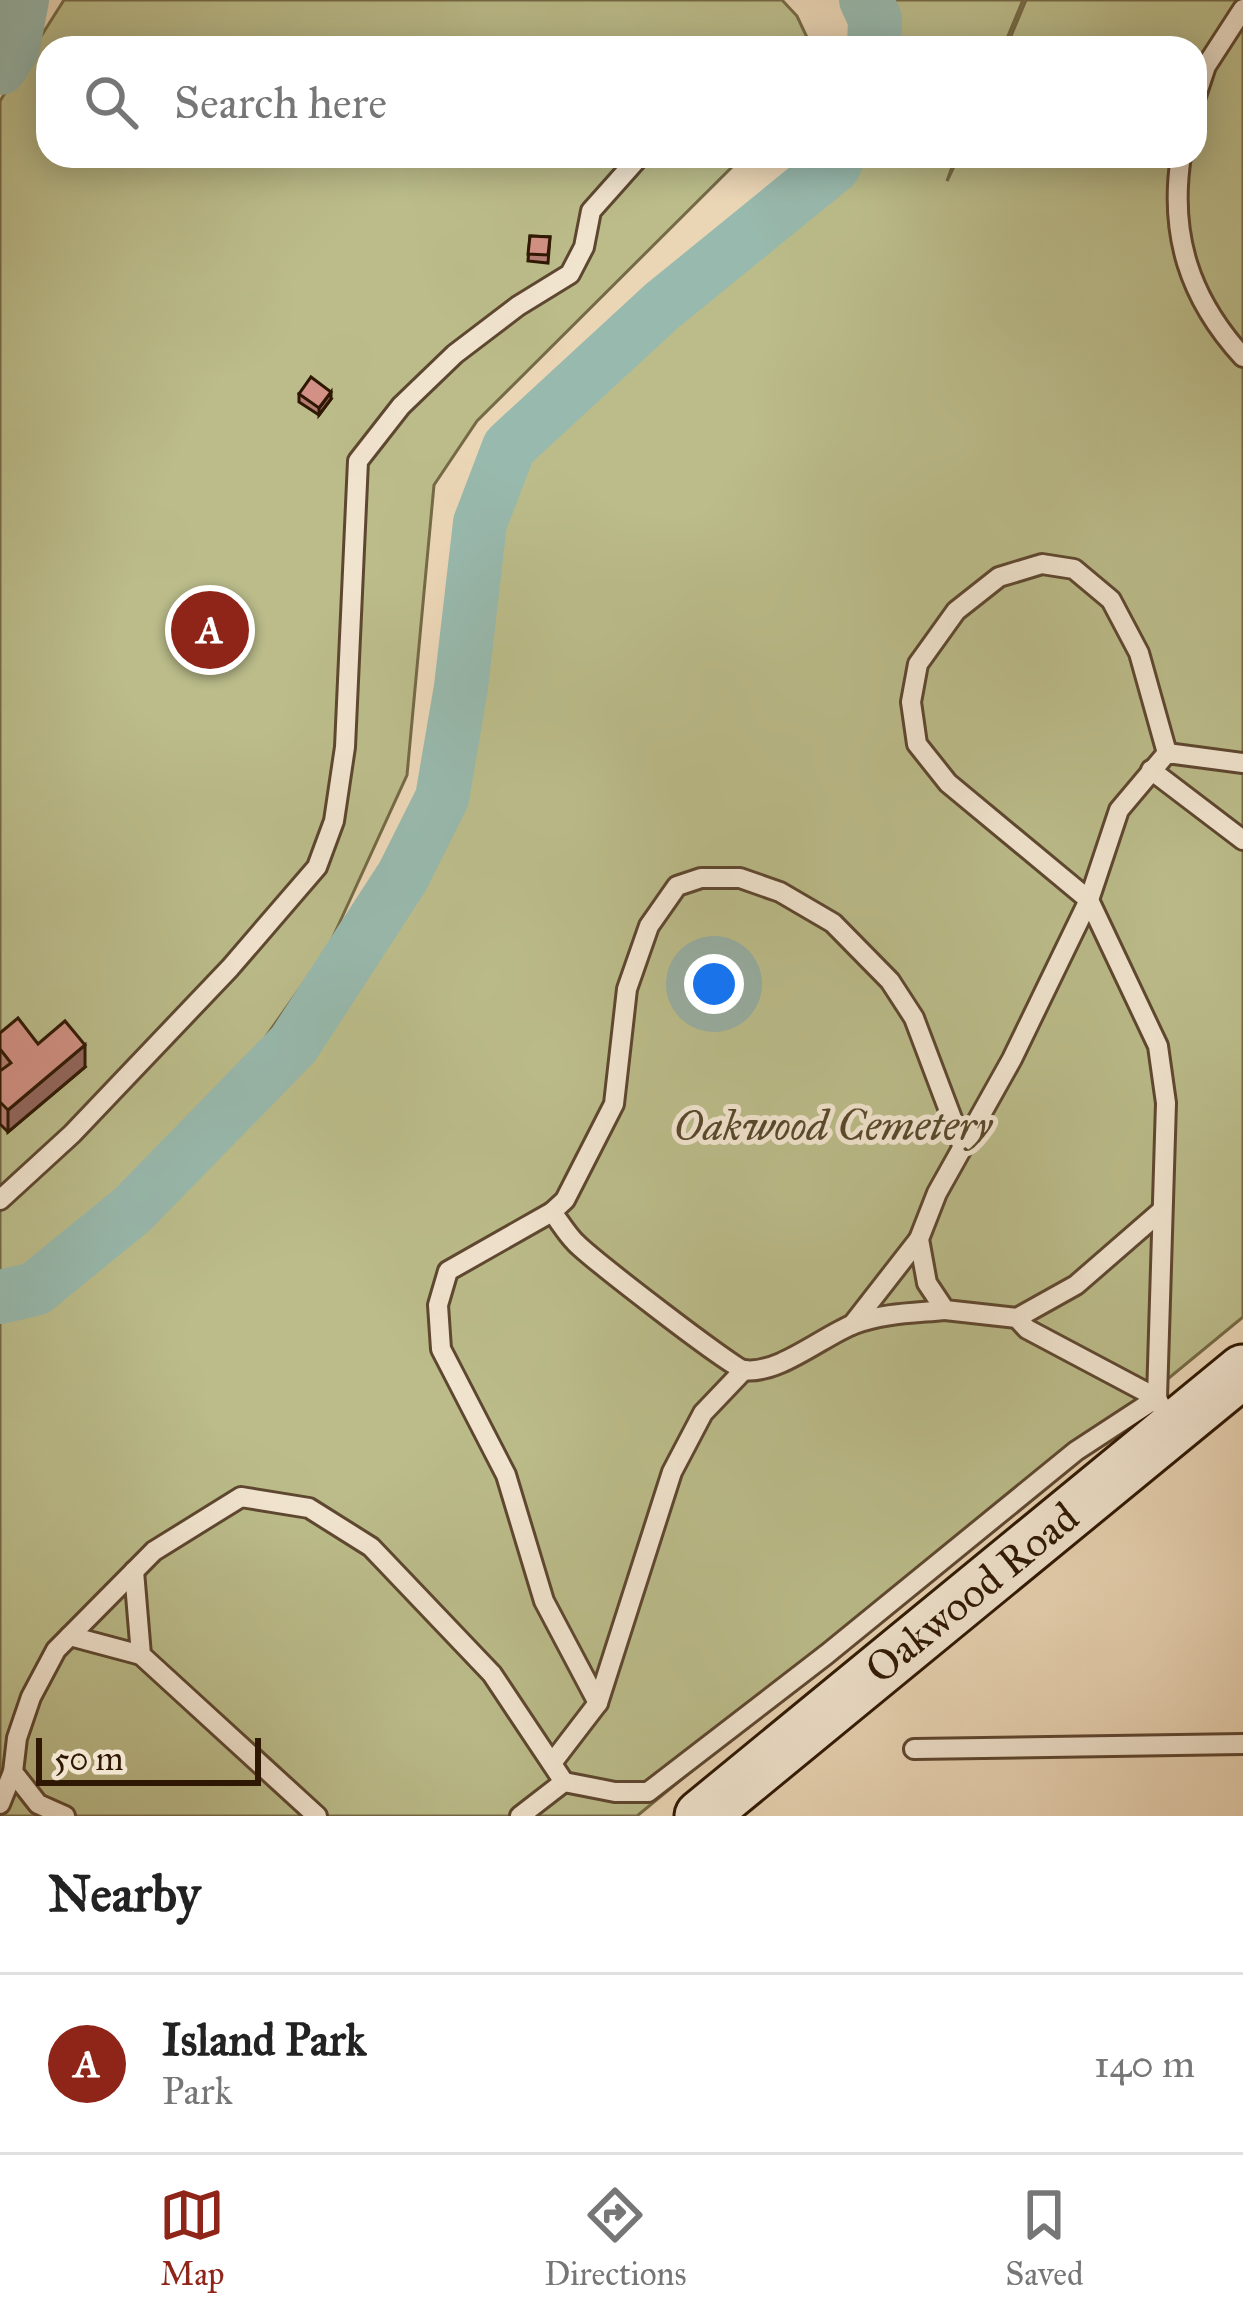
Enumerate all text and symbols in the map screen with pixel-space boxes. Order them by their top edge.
search box [36,36,1207,168]
icon: search [78,69,144,135]
text: Search here [174,75,387,130]
pin: A [171,585,249,675]
your location [684,954,744,1014]
park label: Oakwood Cemetery [674,1100,993,1152]
street label: Oakwood Road [855,1491,1089,1695]
scale bar [36,1732,261,1785]
text: 50 m [54,1739,123,1779]
text: Nearby [48,1863,200,1925]
text: Island Park [162,2012,366,2067]
text: A [74,2040,100,2088]
text: 140 m [1094,2040,1195,2088]
text: Park [162,2067,233,2115]
tab: Map [159,2182,225,2294]
tab: Directions [544,2182,686,2294]
tab: Saved [1005,2182,1084,2294]

